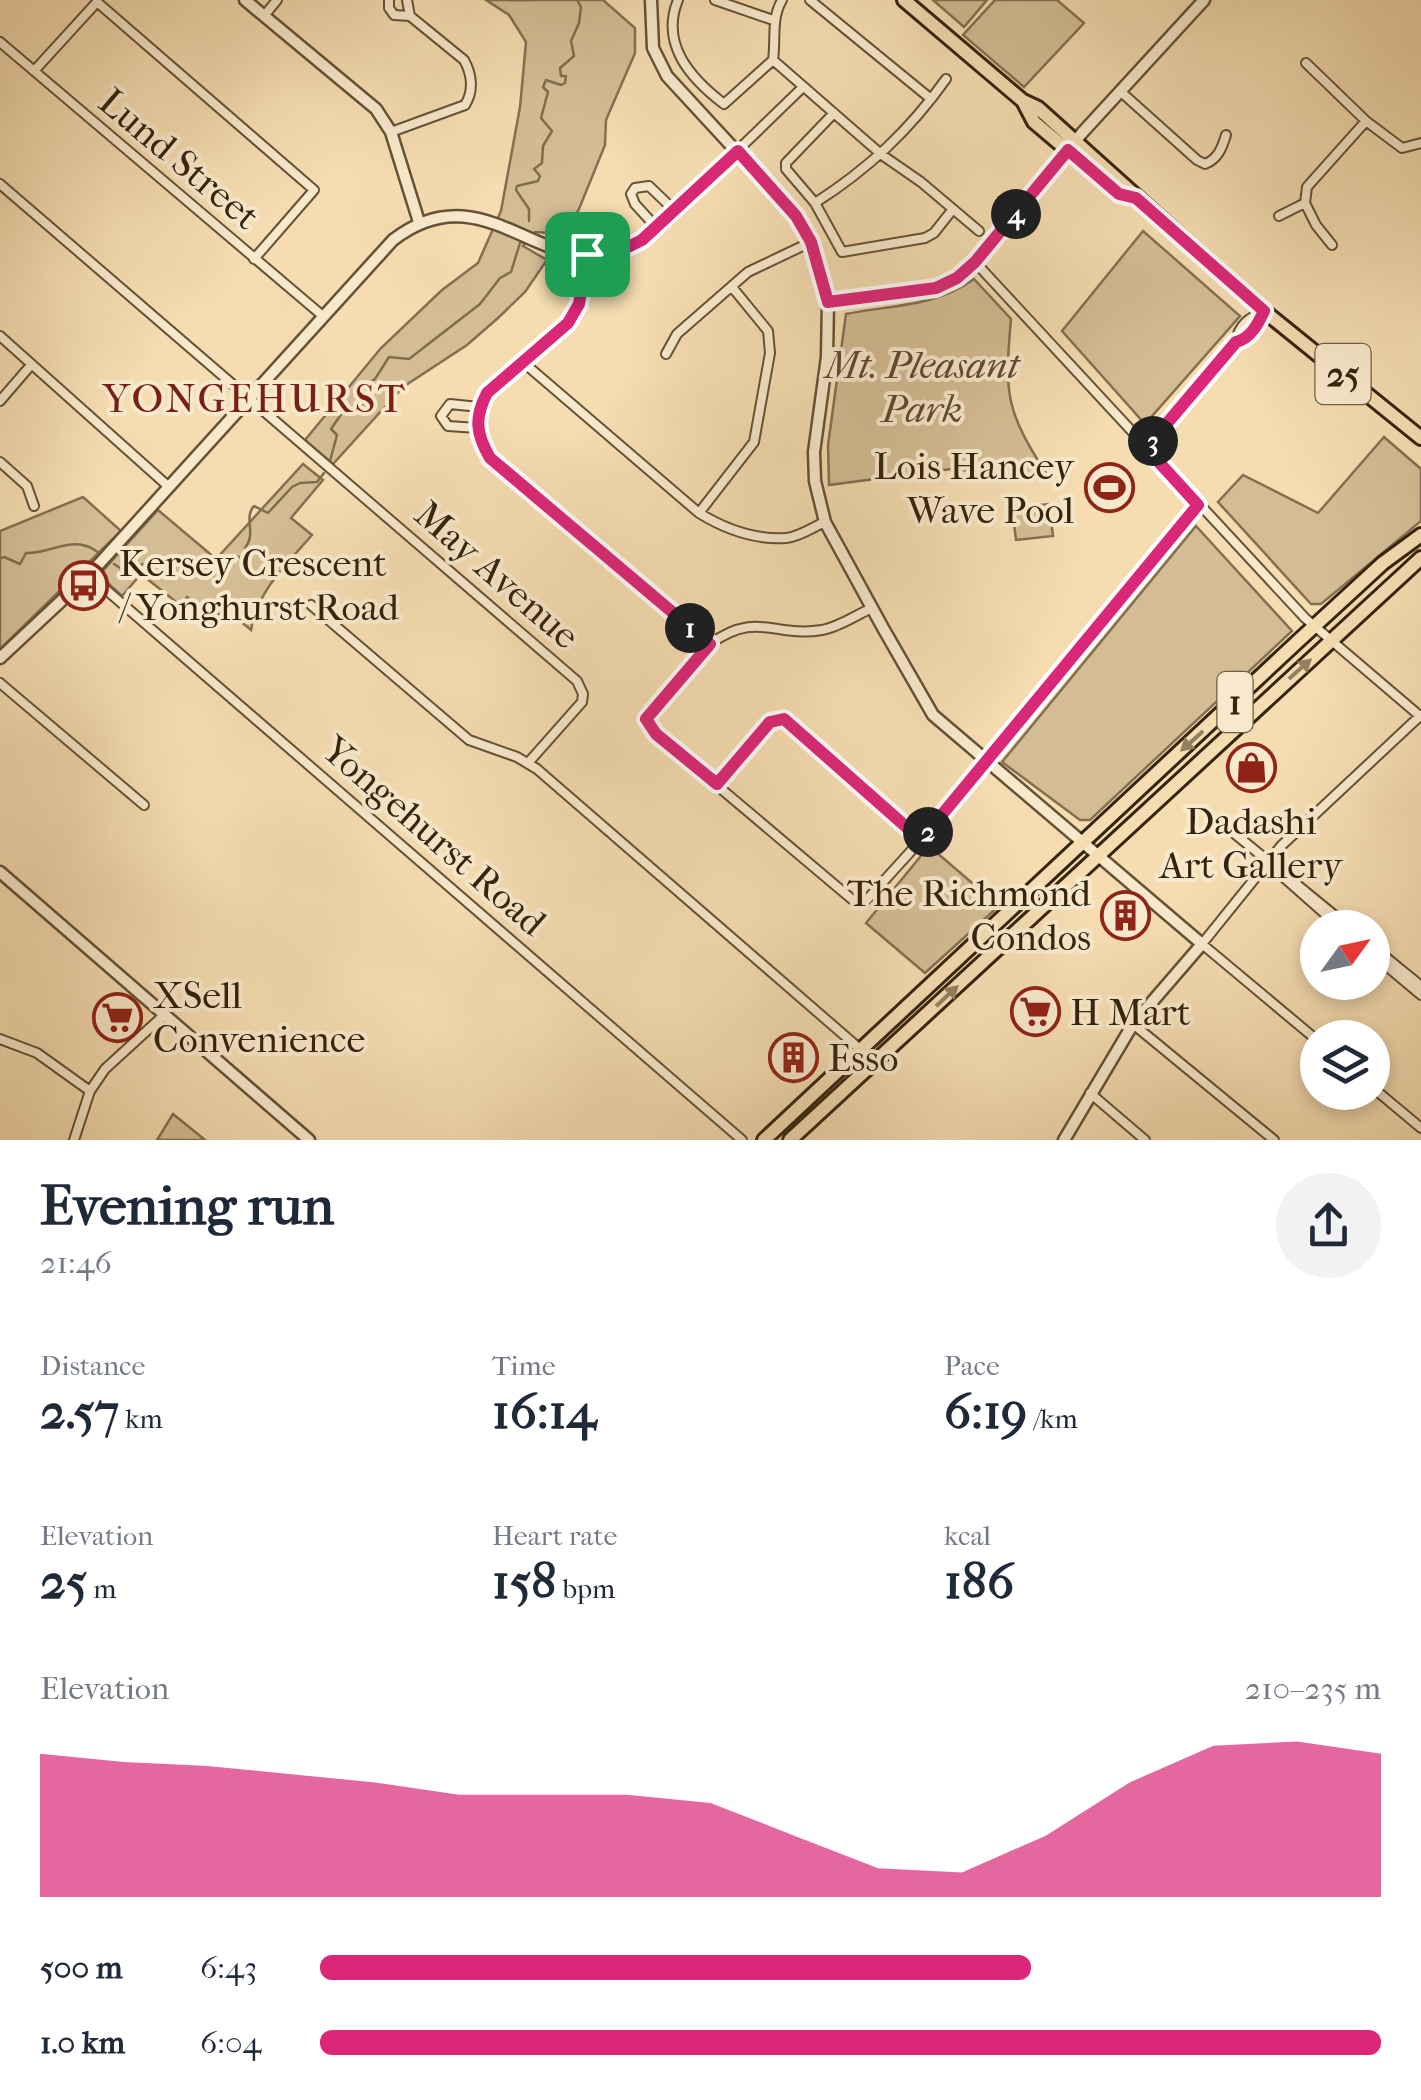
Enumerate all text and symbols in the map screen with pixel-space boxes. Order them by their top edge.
street label: Lund Street [90,79,269,239]
pin: 4 [991,189,1041,239]
text: 4 [1008,197,1024,230]
pin [545,212,630,297]
icon: arrive [560,227,615,282]
park label: Mt. Pleasant Park [822,343,1021,432]
road number: 25 [1316,344,1370,404]
district label: YONGEHURST [102,376,407,422]
pin: 3 [1128,416,1178,466]
text: 3 [1147,424,1159,457]
place label: Lois Hancey Wave Pool [874,444,1076,533]
sports icon: Lois Hancey Wave Pool [1083,462,1135,514]
street label: May Avenue [406,492,588,658]
place label: Kersey Crescent / Yonghurst Road [118,541,399,630]
bus stop icon: Kersey Crescent / Yonghurst Road [58,559,110,611]
pin: 1 [665,603,715,653]
text: 1 [685,611,695,644]
one-way arrow [1287,659,1312,681]
road number: 1 [1218,672,1252,732]
street label: Yongehurst Road [312,726,555,945]
one-way arrow [1180,730,1205,752]
shop icon: Dadashi Art Gallery [1225,741,1277,793]
place label: Dadashi Art Gallery [1157,799,1344,888]
pin: 2 [903,807,953,857]
text: 2 [921,815,935,848]
place label: The Richmond Condos [847,871,1091,960]
building icon: The Richmond Condos [1100,889,1152,941]
north arrow [1300,910,1390,1000]
map controls [1300,910,1390,1110]
place label: XSell Convenience [153,973,365,1062]
one-way arrow [934,985,958,1008]
supermarket icon: H Mart [1009,986,1061,1038]
place label: H Mart [1070,990,1191,1035]
supermarket icon: XSell Convenience [92,991,144,1043]
button: layers [1300,1020,1390,1110]
building icon: Esso [767,1032,819,1084]
place label: Esso [828,1036,899,1081]
button: share [1276,1173,1381,1278]
text: Evening run [40,1174,334,1238]
text: 21:46 [40,1244,112,1281]
text: Distance [40,1349,145,1382]
text: Time [492,1349,556,1382]
text: Pace [944,1349,1000,1382]
text: 2.57 [40,1382,119,1441]
text: 16:14 [492,1382,596,1441]
text: 6:19 [944,1382,1027,1441]
text: km [119,1402,163,1435]
text: /km [1027,1402,1078,1435]
text: Elevation [40,1519,153,1552]
text: Heart rate [492,1519,617,1552]
text: kcal [944,1519,991,1552]
text: 25 [40,1552,87,1611]
text: 158 [492,1552,556,1611]
text: 186 [944,1552,1014,1611]
text: m [87,1572,117,1605]
text: bpm [556,1572,615,1605]
text: Elevation [40,1670,169,1707]
text: 210–235 m [1245,1670,1381,1707]
text: 500 m [40,1949,123,1986]
text: 6:43 [200,1949,257,1986]
text: 1.0 km [40,2024,125,2061]
text: 6:04 [200,2024,261,2061]

